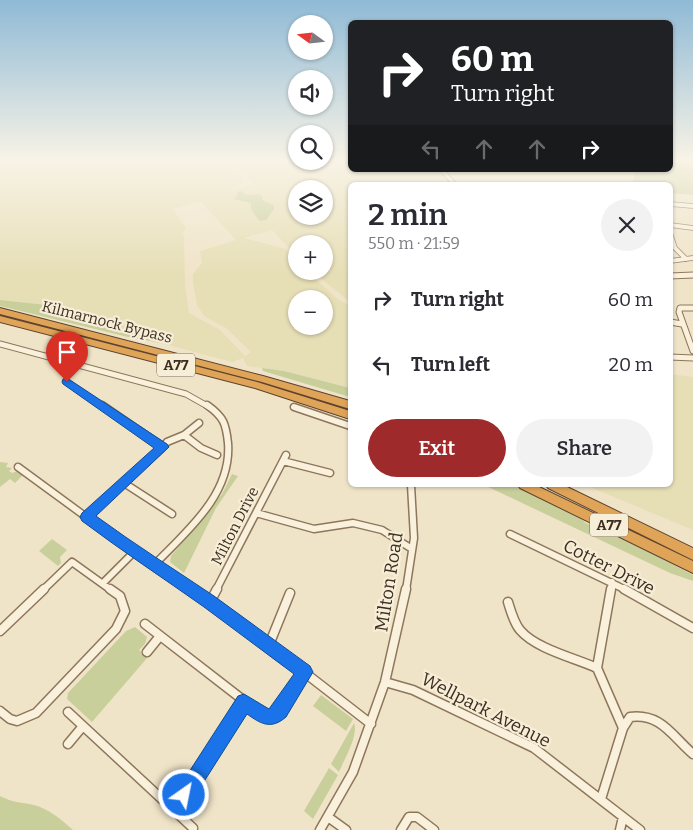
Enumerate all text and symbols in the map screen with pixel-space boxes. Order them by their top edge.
north arrow [288,15,332,60]
map controls [288,15,333,335]
text: 60 m [451,38,534,80]
icon: right [368,40,433,105]
button: sound [288,70,333,115]
text: Turn right [451,80,554,107]
button: search [288,125,333,170]
icon: left [417,135,445,163]
icon: ahead [470,135,498,163]
icon: ahead [523,135,551,163]
icon: right [576,135,604,163]
button: layers [288,180,333,225]
text: 2 min [368,197,447,233]
button: close [601,199,653,251]
text: 550 m · 21:59 [368,234,460,253]
button: + [288,235,333,280]
icon: right [368,286,396,314]
text: Turn right [411,288,504,311]
text: 60 m [608,288,653,311]
button: − [288,290,333,335]
street label: Kilmarnock Bypass [40,297,174,347]
pin [46,331,88,382]
icon: arrive [53,338,81,366]
icon: left [368,351,396,379]
text: Turn left [411,353,490,376]
text: 20 m [609,353,653,376]
road number: A77 [157,354,195,376]
button: Exit [368,419,506,477]
button: Share [516,419,653,477]
street label: Milton Drive [208,484,262,568]
road number: A77 [590,514,628,536]
street label: Milton Road [370,530,408,633]
street label: Cotter Drive [559,534,659,600]
street label: Wellpark Avenue [417,668,555,752]
position arrow [157,768,209,820]

